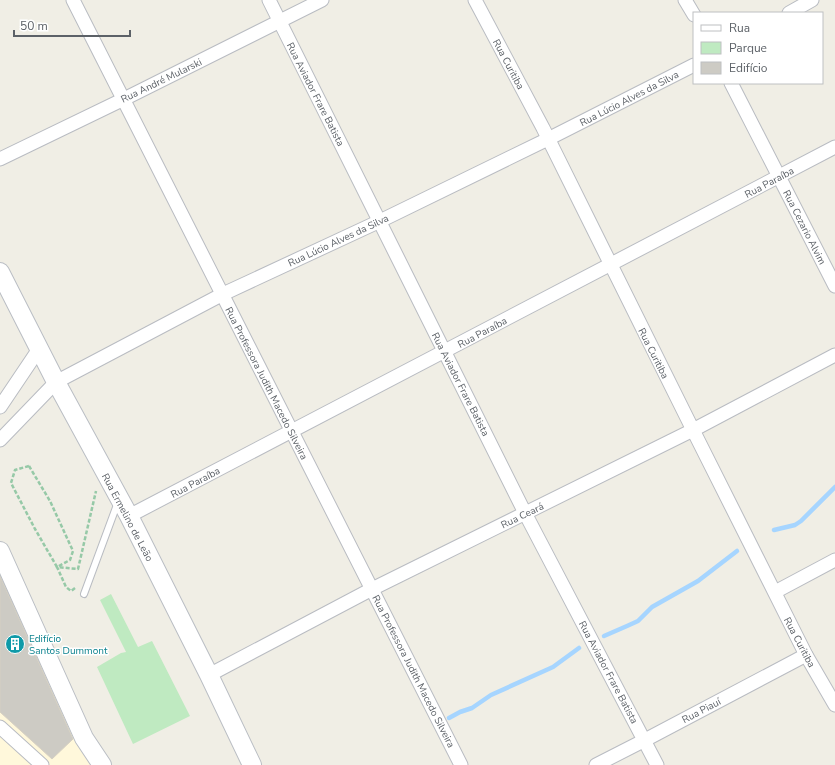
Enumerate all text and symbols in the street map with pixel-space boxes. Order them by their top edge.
scale bar [14,12,130,38]
legend [693,12,823,84]
text: 50 m [20,18,48,34]
text: Rua [729,20,750,36]
street label: Rua Curitiba [489,37,527,92]
street label: Rua Aviador Frare Batista [283,40,347,149]
text: Parque [729,40,767,56]
street label: Rua André Mularski [119,55,204,107]
text: Edifício [729,60,768,76]
street label: Rua Lúcio Alves da Silva [578,68,681,130]
street label: Rua Paraíba [742,164,797,202]
street label: Rua Cezario Alvim [779,188,829,267]
street label: Rua Lúcio Alves da Silva [286,211,391,270]
street label: Rua Professora Judith Macedo Silveira [221,305,311,462]
street label: Rua Paraíba [455,314,510,352]
street label: Rua Curitiba [634,326,672,381]
street label: Rua Aviador Frare Batista [428,330,492,439]
street label: Rua Paraíba [168,464,223,502]
street label: Rua Ermelino de Leão [98,471,156,564]
street label: Rua Ceará [499,500,546,532]
street label: Rua Professora Judith Macedo Silveira [368,593,458,750]
street label: Rua Curitiba [780,615,818,670]
street label: Rua Aviador Frare Batista [575,619,641,726]
place label: Edifício Santos Dummont [29,632,108,658]
building icon: Edifício Santos Dummont [4,633,26,655]
street label: Rua Piauí [680,695,724,727]

